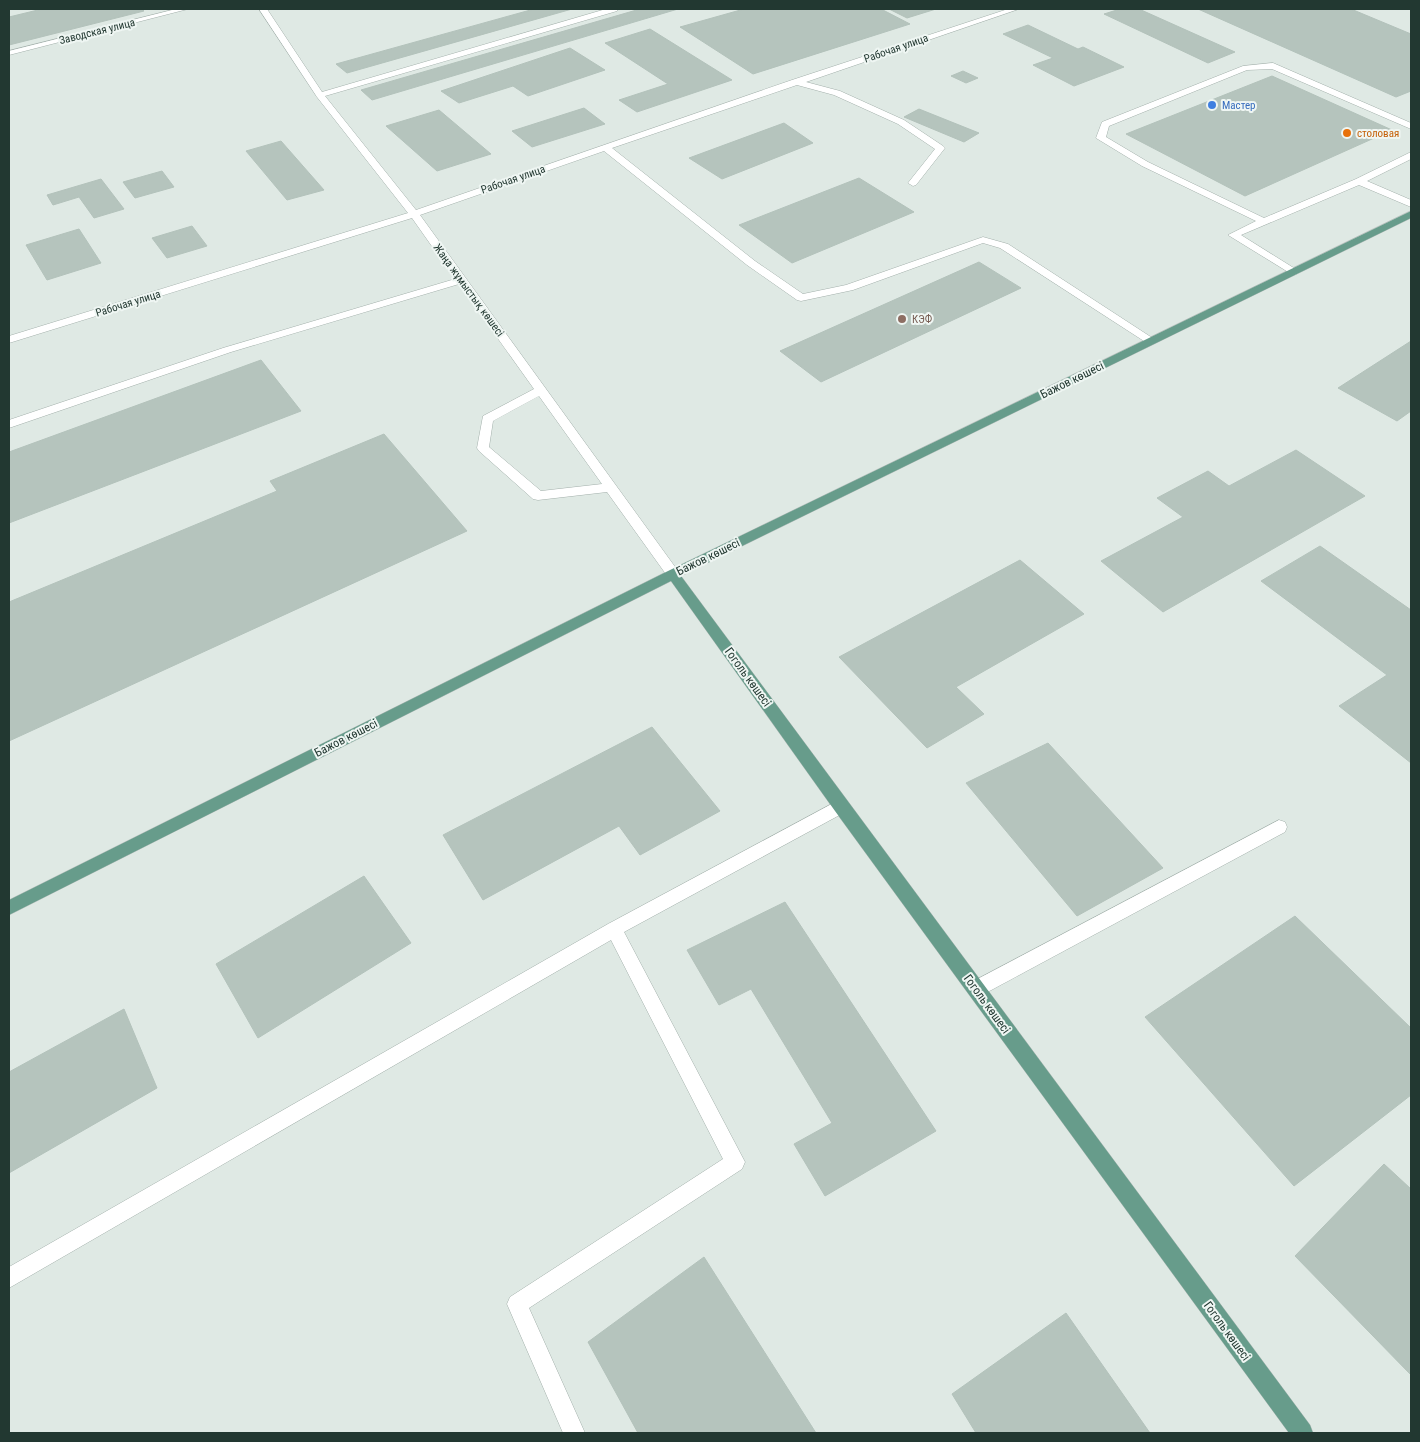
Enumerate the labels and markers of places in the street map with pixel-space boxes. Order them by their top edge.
marker: Мастер [1206,99,1218,111]
place label: Мастер [1222,99,1256,112]
marker: столовая [1341,127,1353,139]
place label: столовая [1357,127,1399,140]
marker: КЭФ [896,313,908,325]
place label: КЭФ [912,313,932,326]

